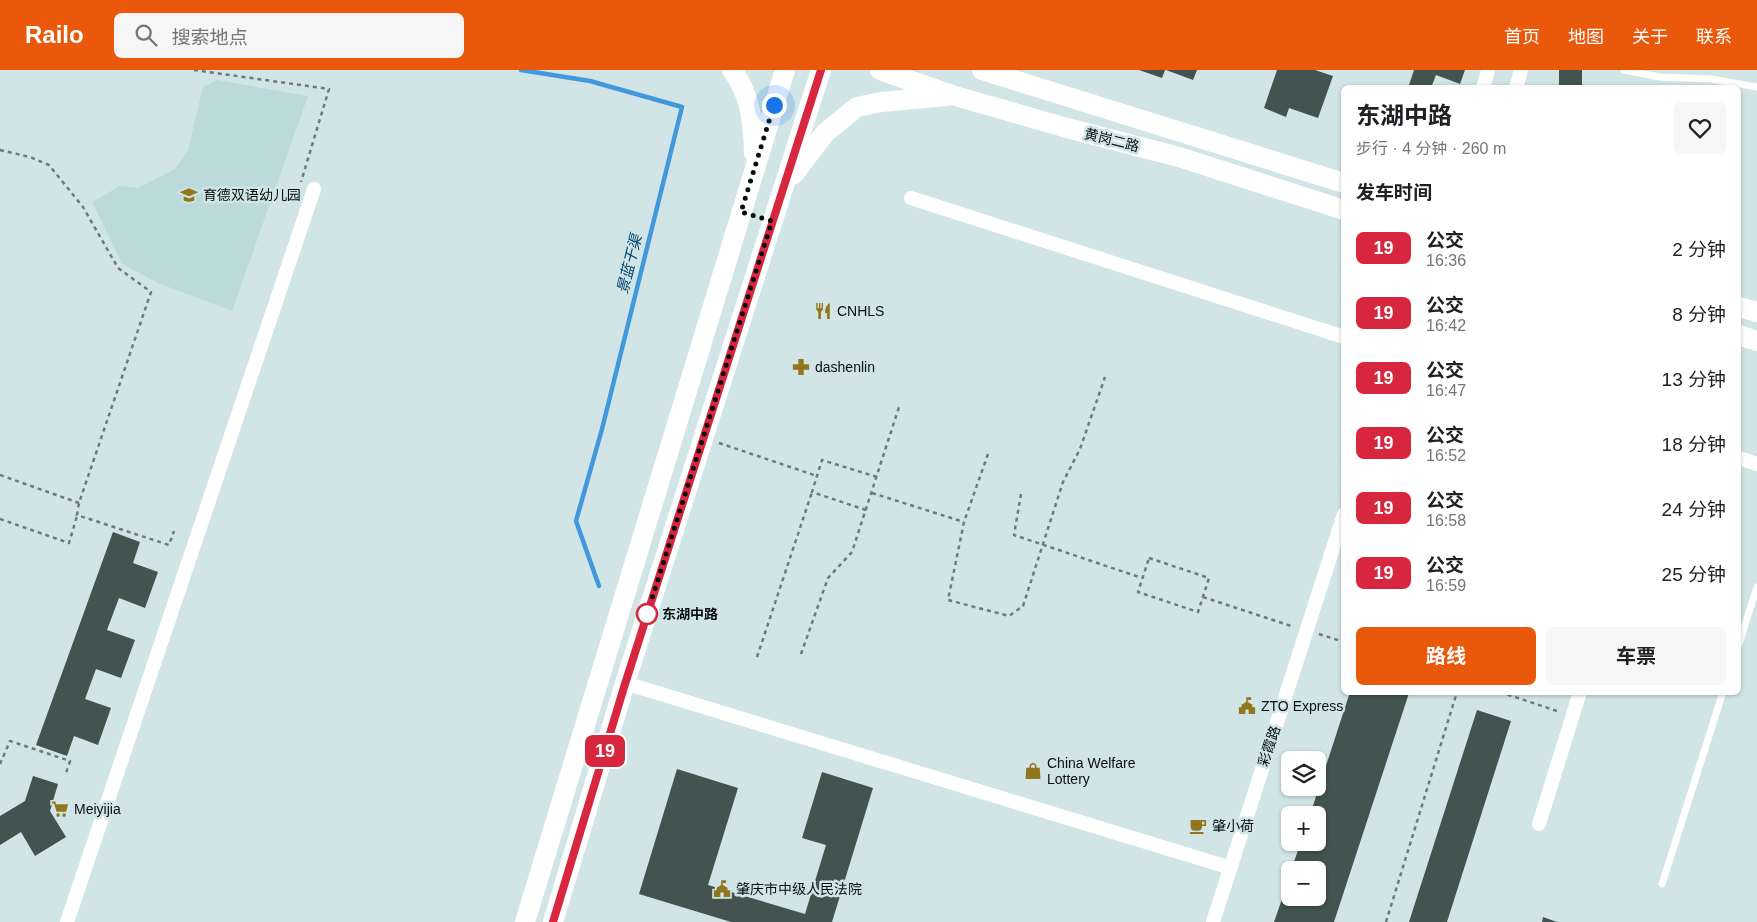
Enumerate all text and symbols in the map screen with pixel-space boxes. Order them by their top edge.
search box [114,13,464,58]
text: Railo [25,21,84,48]
icon: search [132,21,160,49]
text: 搜索地点 [172,27,248,48]
text: 首页 [1504,27,1540,47]
text: 地图 [1568,27,1604,47]
text: 关于 [1632,27,1668,47]
text: 联系 [1696,27,1732,47]
your location [762,93,787,118]
text: 东湖中路 [1356,102,1452,129]
button: heart [1674,102,1726,154]
street label: 黄岗二路 [1083,125,1141,155]
text: 步行 · 4 分钟 · 260 m [1356,140,1506,157]
text: 发车时间 [1356,182,1432,203]
school or university icon: 育德双语幼儿园 [179,185,199,205]
place label: 育德双语幼儿园 [203,187,301,203]
text: 公交 [1426,230,1464,251]
water label: 景蓝干渠 [613,231,645,295]
text: 19 [1373,238,1394,258]
text: 2 分钟 [1672,239,1726,260]
text: 16:36 [1426,252,1466,269]
text: 公交 [1426,295,1464,316]
restaurant icon: CNHLS [813,301,833,321]
place label: CNHLS [837,303,884,319]
text: 19 [1373,303,1394,323]
text: 8 分钟 [1672,304,1726,325]
text: 16:42 [1426,317,1466,334]
pharmacy icon: dashenlin [791,357,811,377]
place label: dashenlin [815,359,875,375]
text: 公交 [1426,360,1464,381]
text: 19 [1373,368,1394,388]
text: 13 分钟 [1662,369,1726,390]
text: 16:47 [1426,382,1466,399]
text: 公交 [1426,425,1464,446]
text: 19 [1373,433,1394,453]
text: 18 分钟 [1662,434,1726,455]
text: 16:52 [1426,447,1466,464]
text: 公交 [1426,490,1464,511]
text: 19 [1373,498,1394,518]
text: 24 分钟 [1662,499,1726,520]
text: 16:58 [1426,512,1466,529]
text: 公交 [1426,555,1464,576]
text: 19 [1373,563,1394,583]
text: 25 分钟 [1662,564,1726,585]
text: 16:59 [1426,577,1466,594]
marker: 东湖中路 [636,603,658,625]
place label: 东湖中路 [662,606,718,622]
button: 路线 [1356,627,1536,685]
button: 车票 [1546,627,1726,685]
public building icon: ZTO Express [1237,696,1257,716]
place label: ZTO Express [1261,698,1343,714]
street label: 彩霞路 [1255,724,1283,768]
line badge: 19 [582,735,628,767]
text: 19 [595,741,615,761]
map controls [1281,751,1326,906]
button: layers [1281,751,1326,796]
place label: China Welfare Lottery [1047,755,1136,787]
shop icon: China Welfare Lottery [1023,761,1043,781]
supermarket icon: Meiyijia [50,799,70,819]
place label: Meiyijia [74,801,121,817]
button: + [1281,806,1326,851]
cafe icon: 肇小荷 [1188,816,1208,836]
place label: 肇小荷 [1212,818,1254,834]
button: − [1281,861,1326,906]
public building icon: 肇庆市中级人民法院 [712,879,732,899]
place label: 肇庆市中级人民法院 [736,881,862,897]

